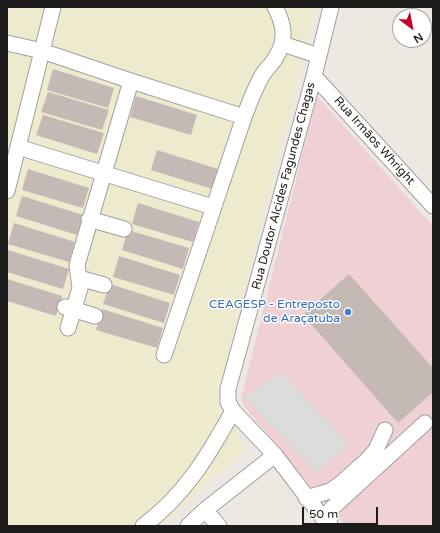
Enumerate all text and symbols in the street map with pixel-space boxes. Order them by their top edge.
north arrow [392,8,432,48]
text: N [411,30,425,46]
street label: Rua Doutor Alcides Fagundes Chagas [249,81,319,291]
street label: Rua Irmãos Whright [331,94,417,188]
place label: CEAGESP - Entreposto de Araçatuba [209,298,340,326]
marker: CEAGESP - Entreposto de Araçatuba [343,307,353,317]
scale bar [304,499,380,525]
text: 50 m [309,507,338,521]

